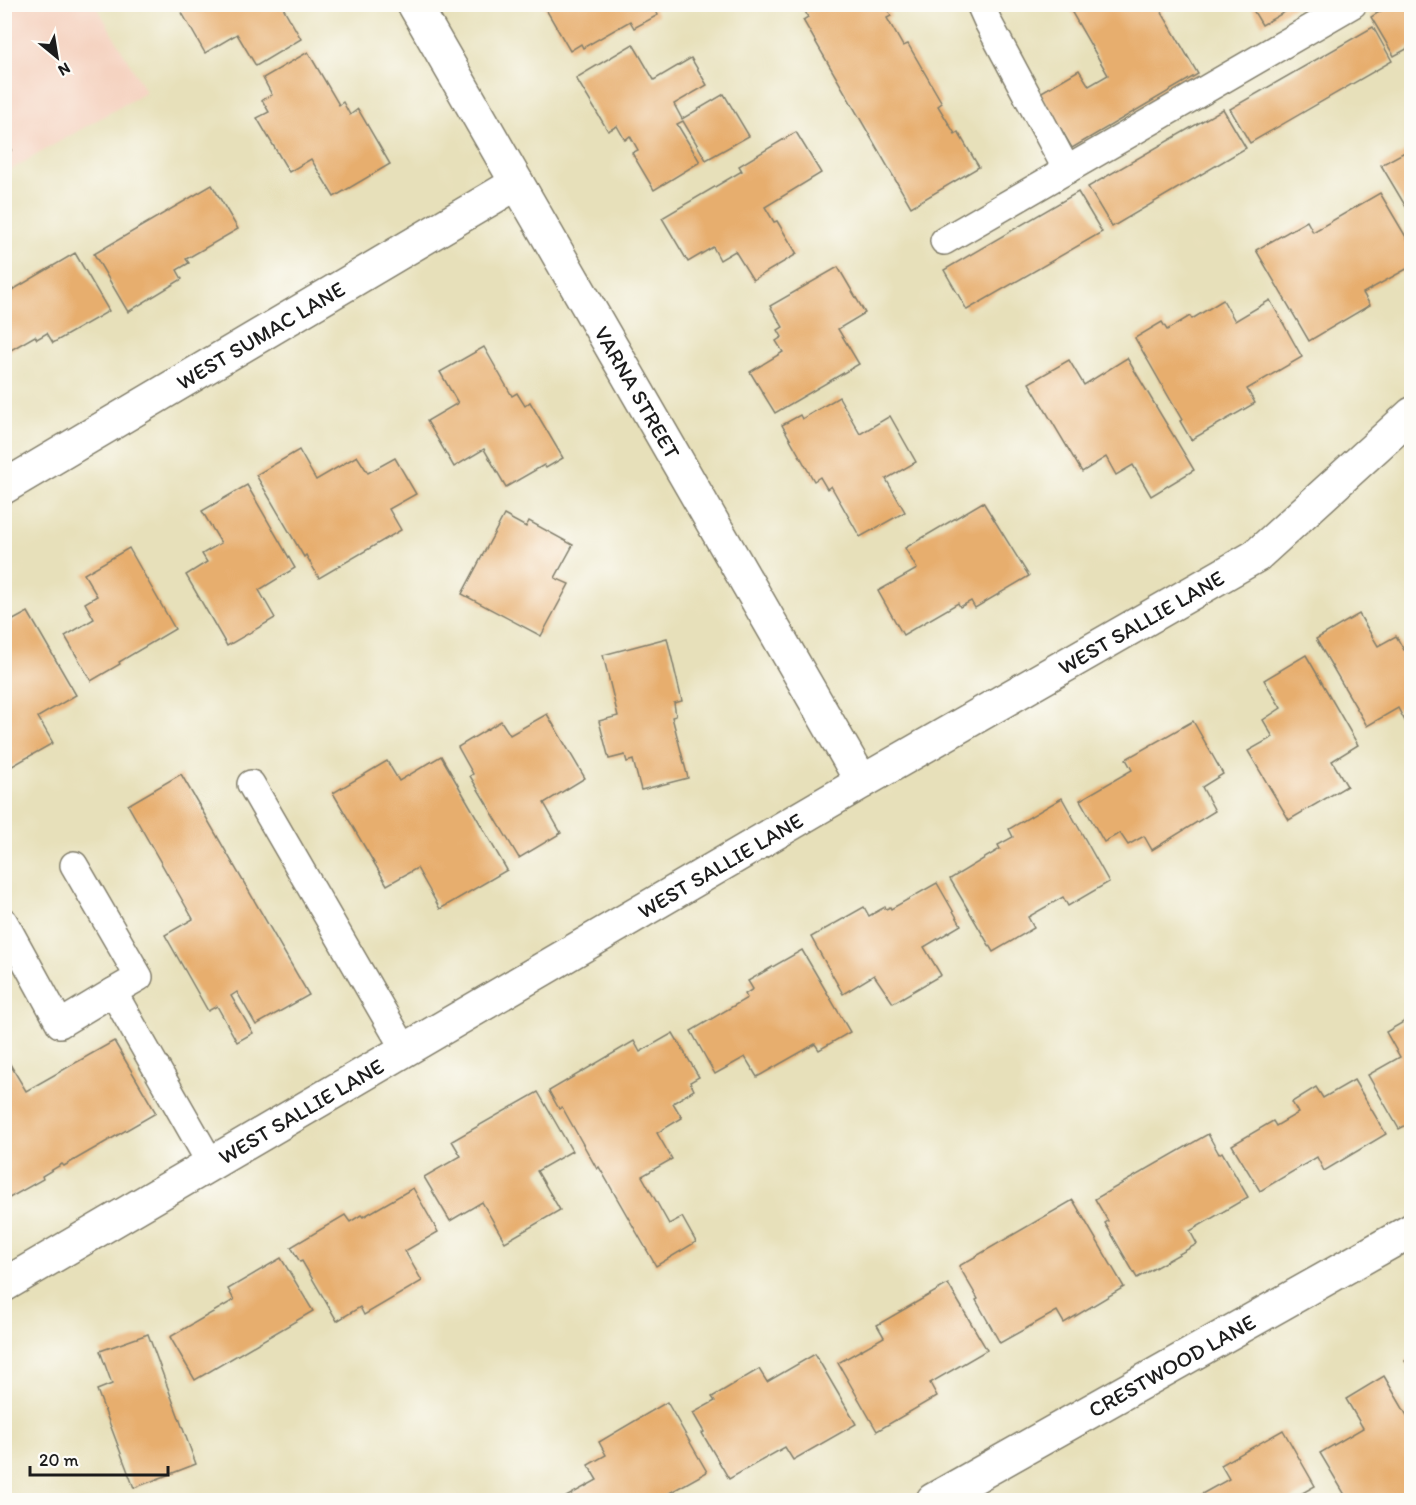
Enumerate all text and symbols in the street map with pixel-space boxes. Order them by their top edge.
north arrow [27,27,87,87]
text: N [55,59,74,80]
street label: WEST SUMAC LANE [171,275,349,395]
street label: VARNA STREET [589,321,687,464]
street label: WEST SALLIE LANE [1053,564,1229,680]
street label: WEST SALLIE LANE [633,806,808,924]
street label: WEST SALLIE LANE [213,1052,388,1170]
street label: CRESTWOOD LANE [1084,1308,1260,1423]
scale bar [30,1439,168,1477]
text: 20 m [39,1449,79,1471]

